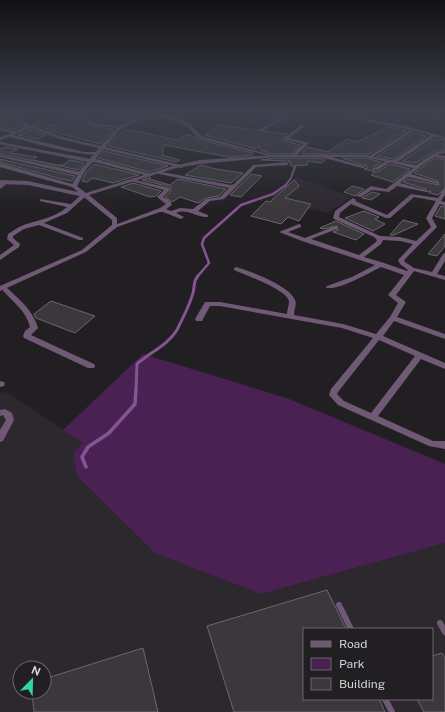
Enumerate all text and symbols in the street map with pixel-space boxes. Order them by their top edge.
legend [303,628,433,700]
text: Road [339,637,367,651]
text: Park [339,657,365,671]
north arrow [12,660,52,700]
text: N [30,664,42,678]
text: Building [339,677,385,691]

